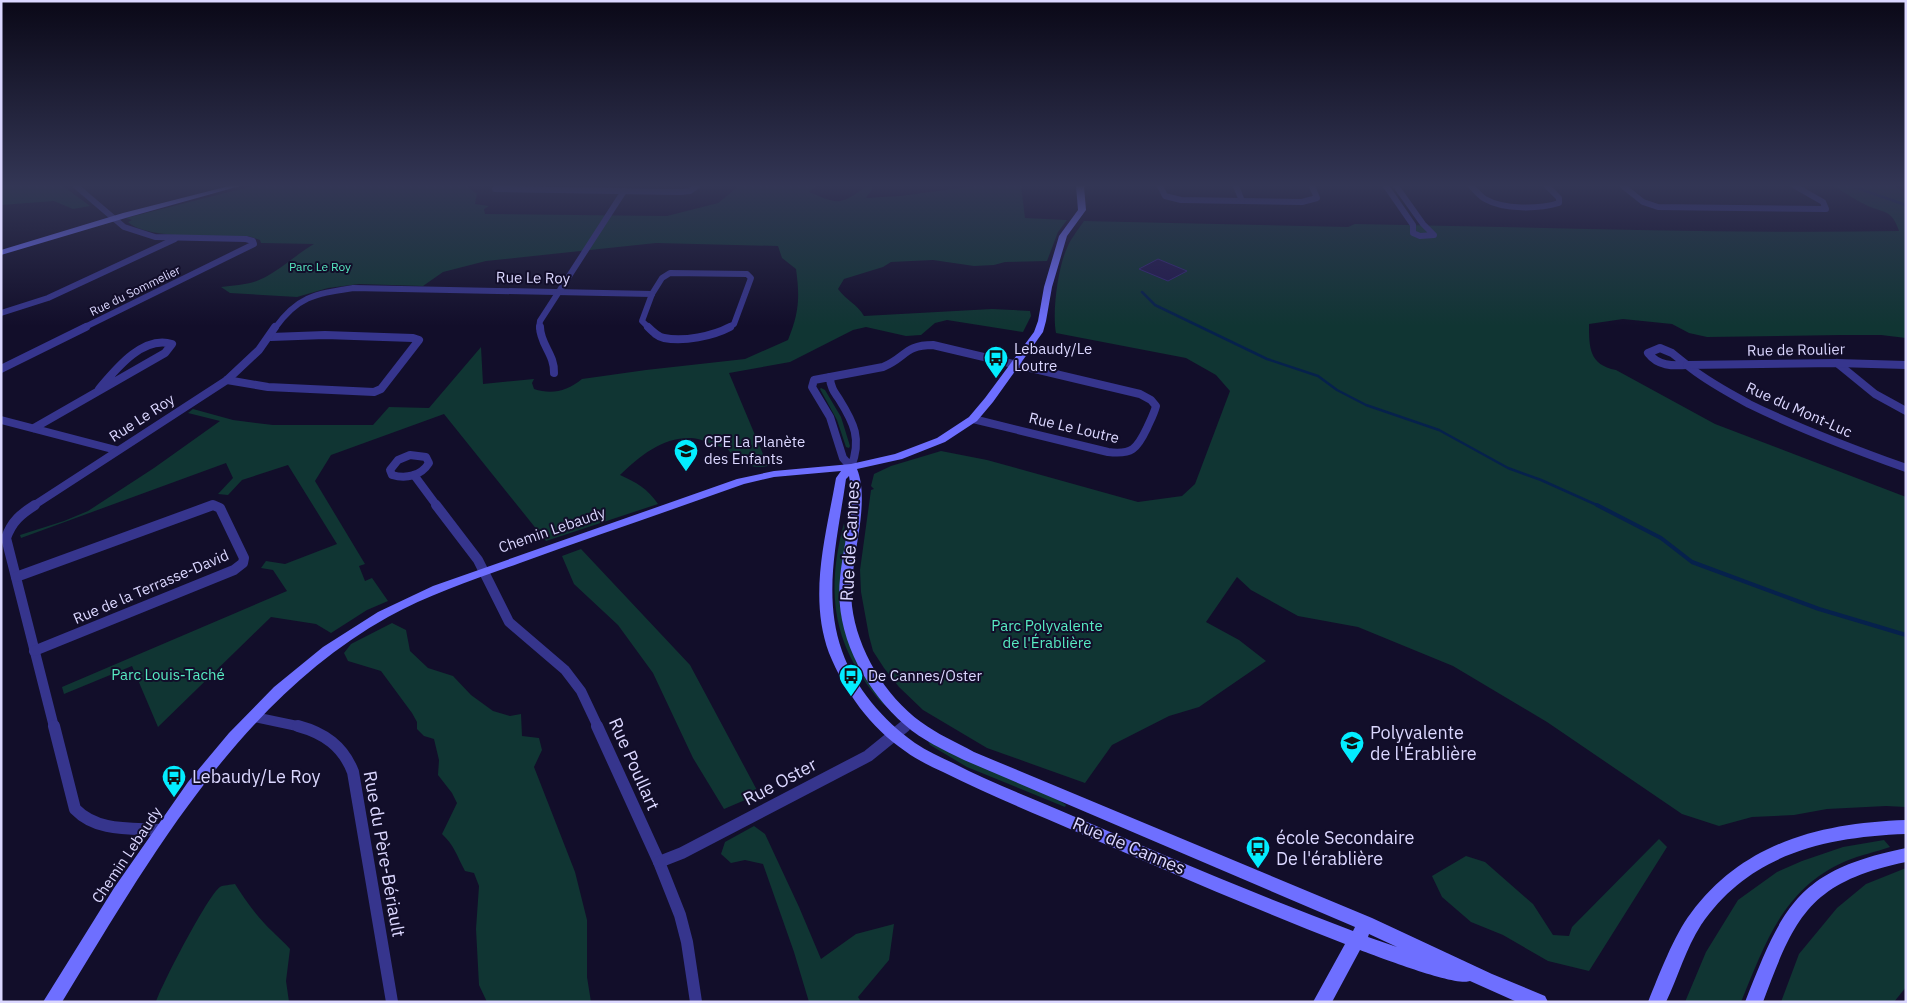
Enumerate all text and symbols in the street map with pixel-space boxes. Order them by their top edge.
park label: Parc Le Roy [289,259,351,274]
street label: Rue du Sommelier [87,262,183,319]
street label: Rue Le Roy [496,267,571,288]
place label: Lebaudy/Le Loutre [1014,339,1092,375]
street label: Rue de Roulier [1747,339,1846,360]
bus stop icon: Lebaudy/Le Loutre [983,345,1009,379]
street label: Rue du Mont-Luc [1743,378,1856,442]
street label: Rue Le Roy [105,389,178,446]
street label: Rue Le Loutre [1027,408,1121,447]
place label: CPE La Planète des Enfants [704,432,805,468]
school or university icon: CPE La Planète des Enfants [673,438,699,472]
street label: Rue de Cannes [835,480,864,602]
street label: Chemin Lebaudy [496,502,608,557]
street label: Rue de la Terrasse-David [70,545,232,628]
park label: Parc Polyvalente de l'Érablière [991,616,1103,652]
bus stop icon: De Cannes/Oster [838,663,864,697]
park label: Parc Louis-Taché [111,665,225,684]
place label: De Cannes/Oster [868,666,983,685]
street label: Rue Poullart [604,714,665,814]
place label: Polyvalente de l'Érablière [1370,721,1477,765]
school or university icon: Polyvalente de l'Érablière [1339,730,1365,764]
street label: Rue Oster [739,752,821,810]
bus stop icon: Lebaudy/Le Roy [161,764,187,798]
place label: Lebaudy/Le Roy [192,765,320,788]
street label: Rue du Père-Bériault [359,769,410,939]
street label: Chemin Lebaudy [87,803,166,906]
street label: Rue de Cannes [1069,811,1189,880]
place label: école Secondaire De l'érablière [1276,826,1415,870]
bus stop icon: école Secondaire De l'érablière [1245,835,1271,869]

